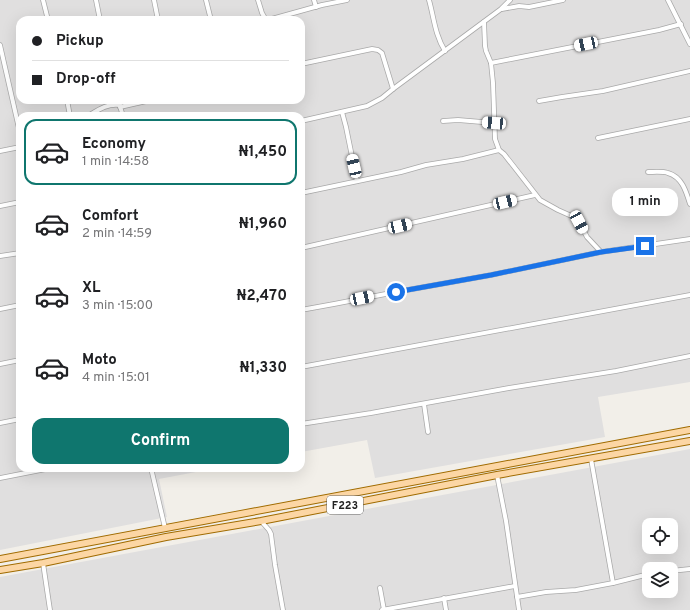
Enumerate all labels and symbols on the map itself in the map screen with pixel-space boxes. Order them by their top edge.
car [573,36,599,52]
car [482,116,506,130]
car [345,153,363,179]
callout: 1 min [612,188,678,216]
car [492,193,518,211]
car [568,209,590,235]
car [387,217,413,235]
route end [636,237,654,255]
route start [387,283,405,301]
car [349,290,375,306]
road number: F223 [327,496,363,514]

